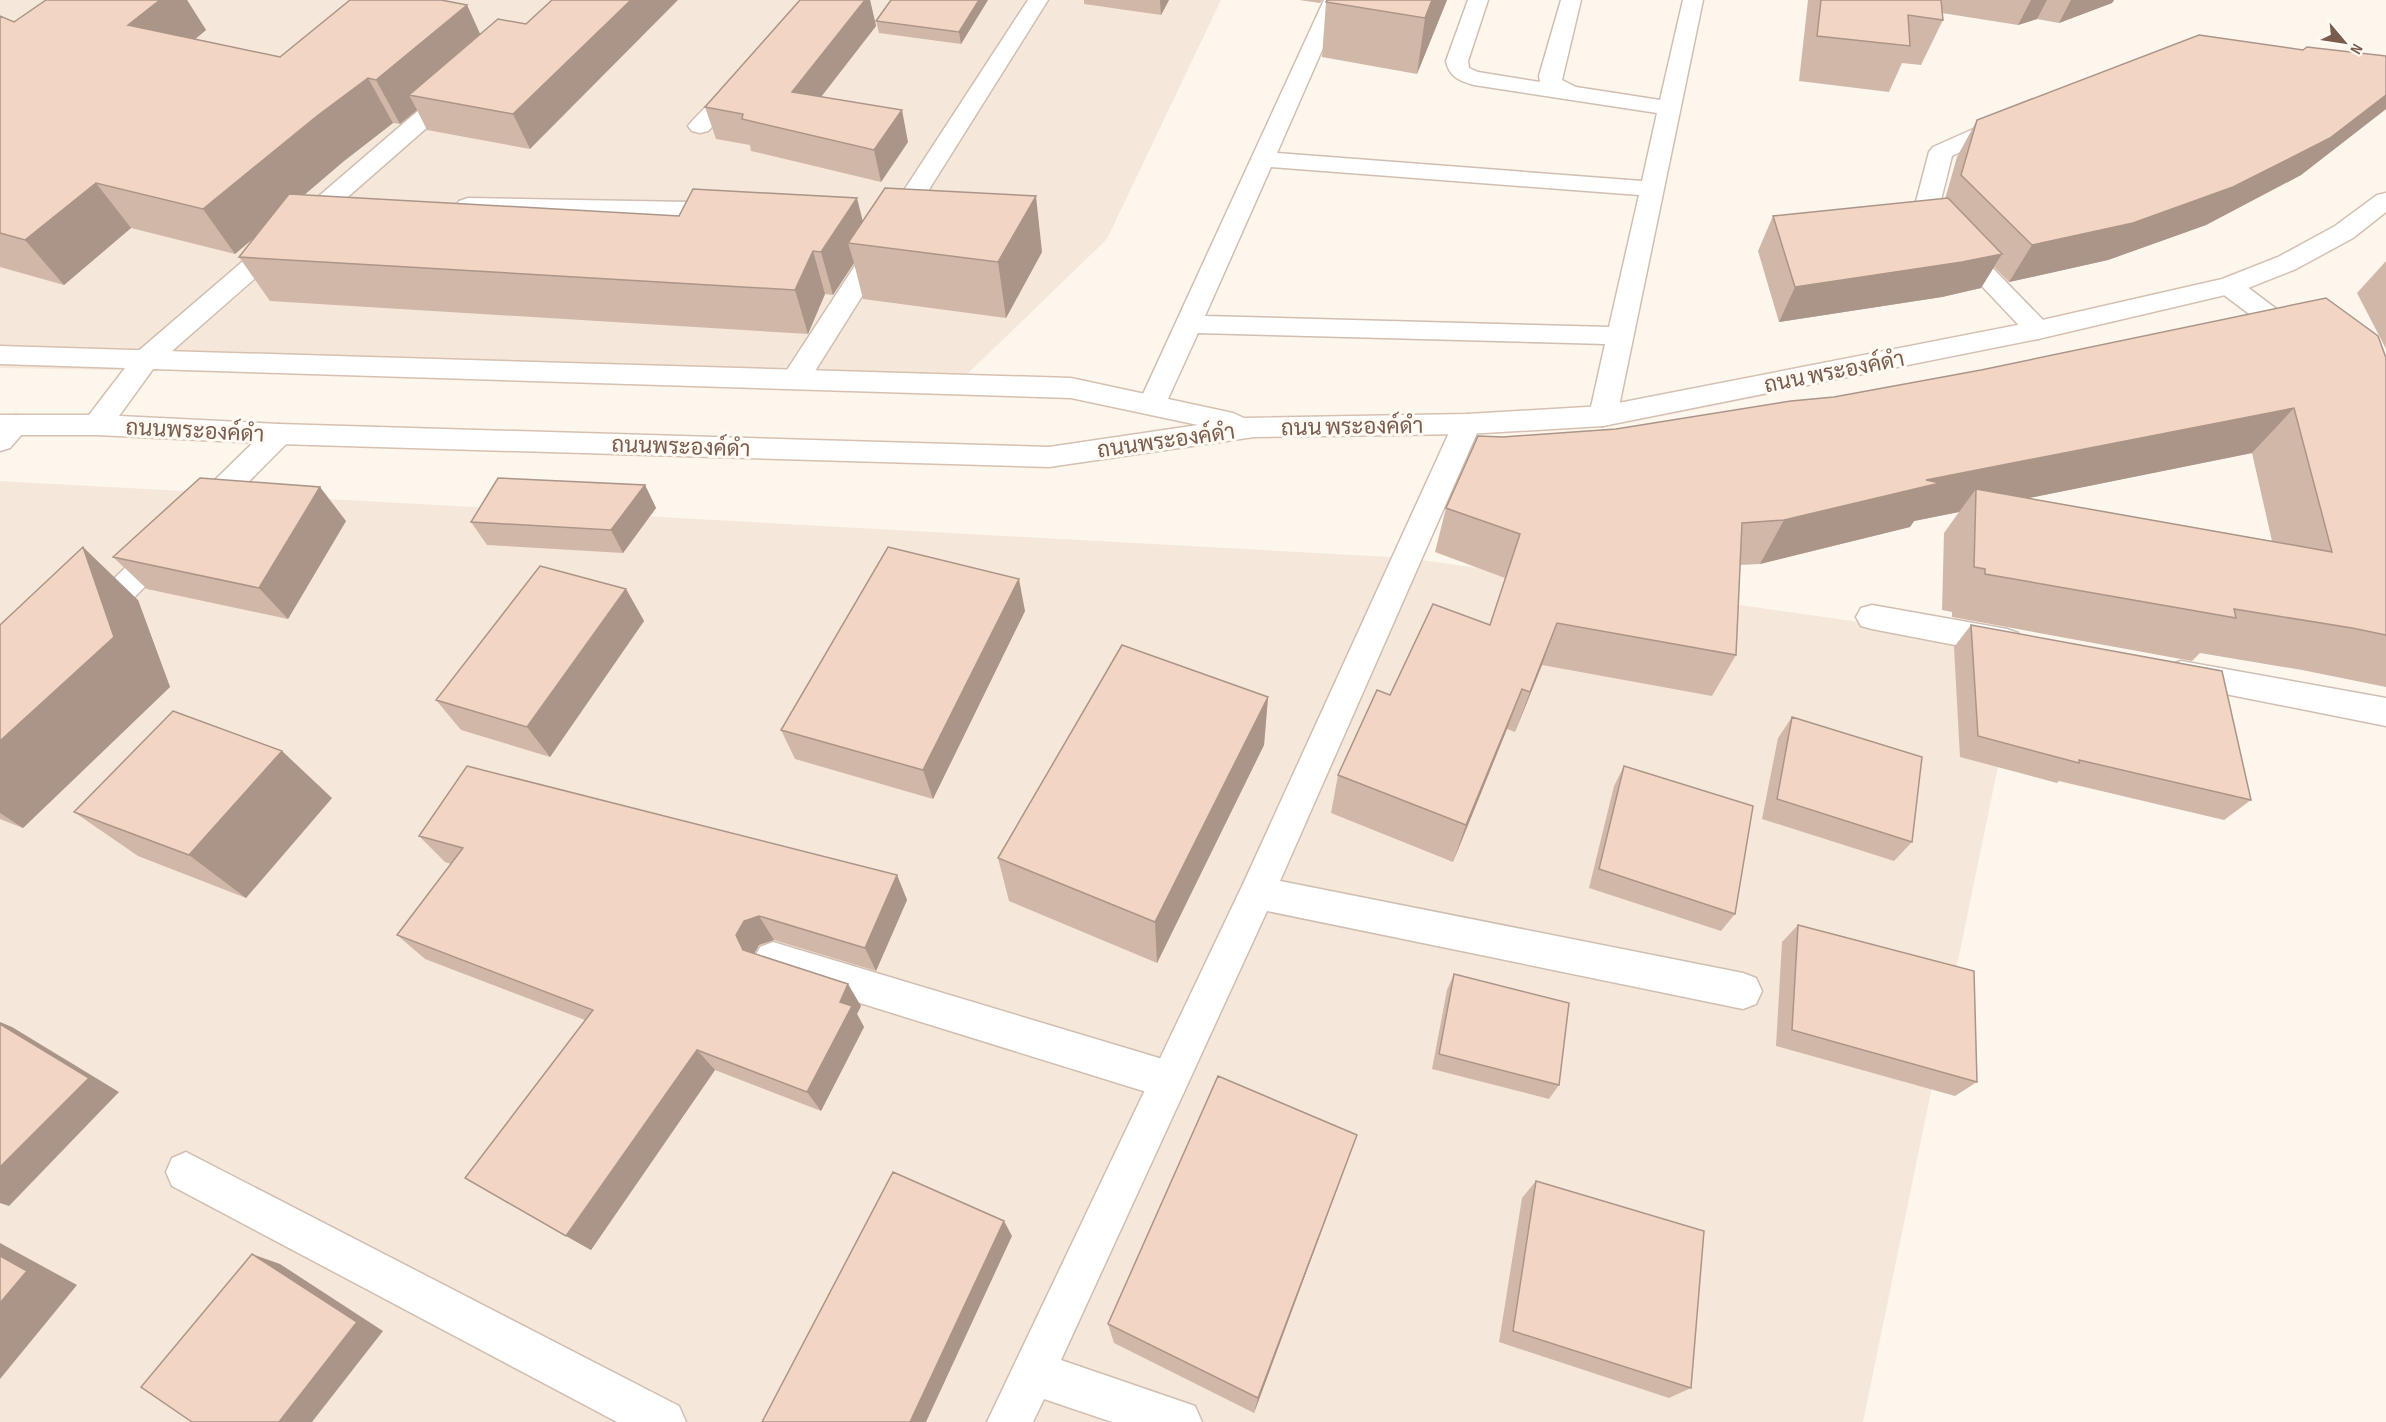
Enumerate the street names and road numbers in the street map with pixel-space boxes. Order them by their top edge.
street label: ถนน พระองค์ดำ [1761,344,1907,399]
street label: ถนน พระองค์ดำ [1281,411,1423,442]
street label: ถนนพระองค์ดำ [125,412,265,449]
street label: ถนนพระองค์ดำ [1095,416,1237,465]
street label: ถนนพระองค์ดำ [611,430,751,463]

